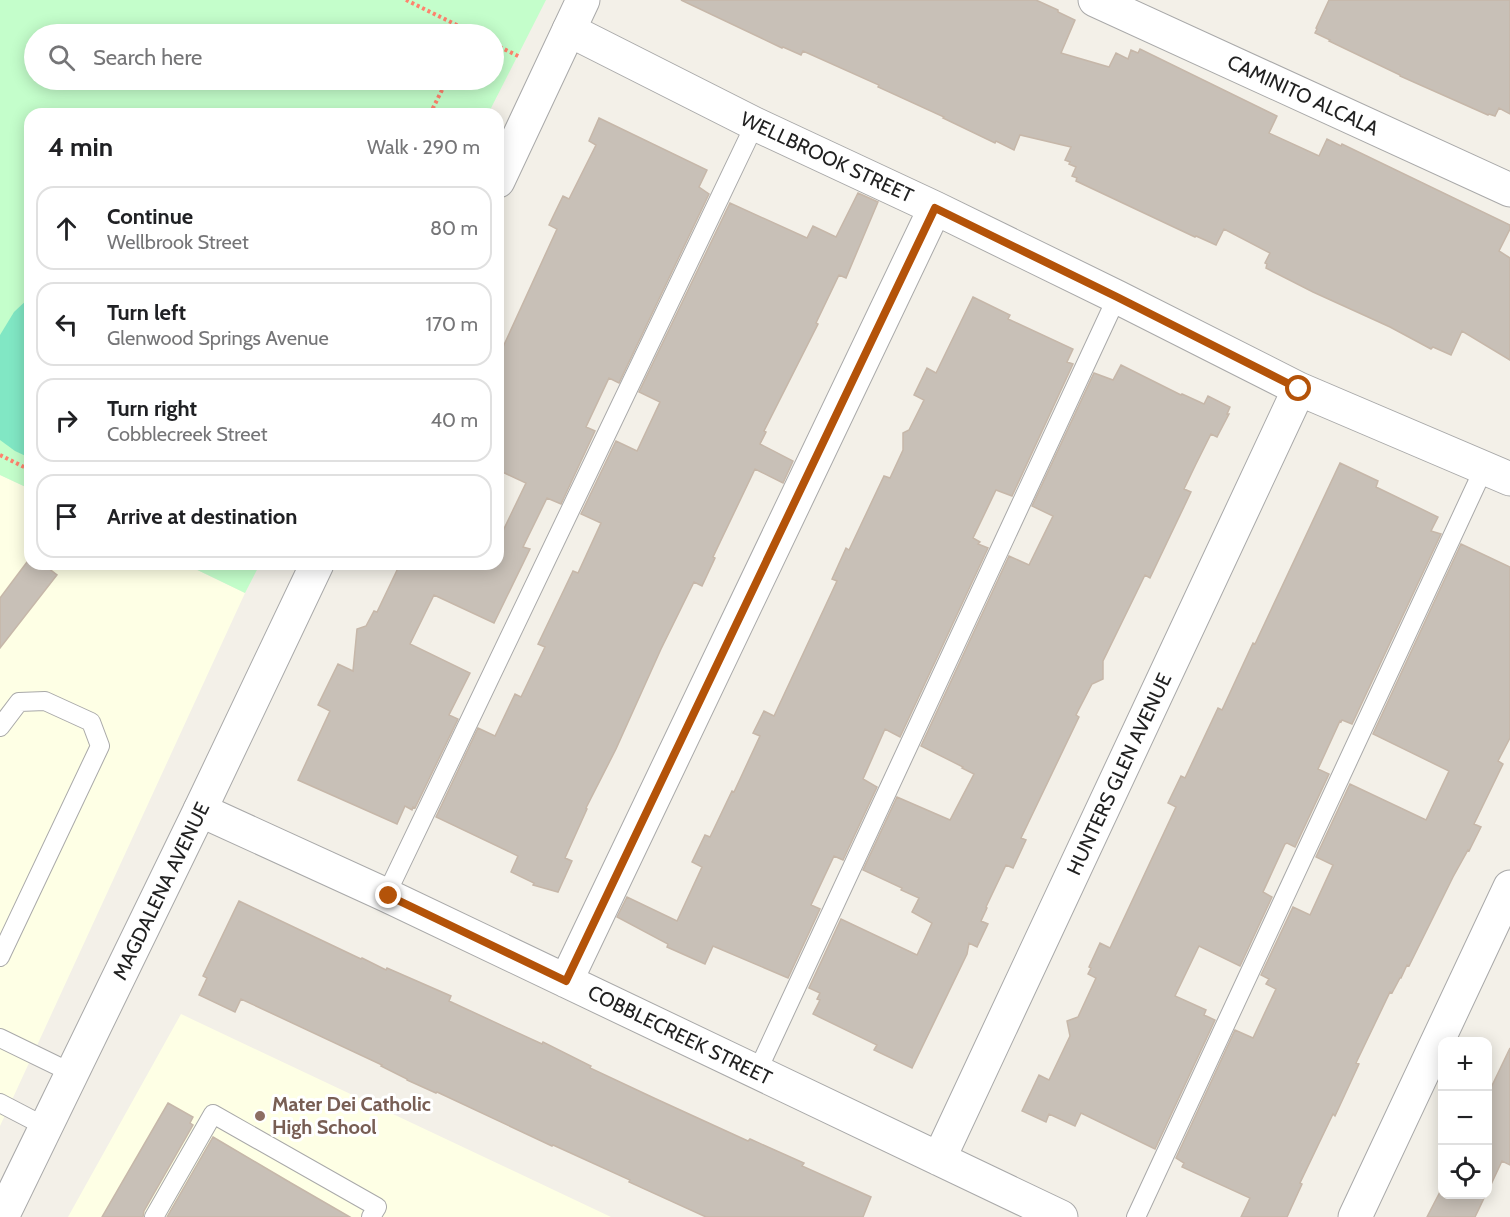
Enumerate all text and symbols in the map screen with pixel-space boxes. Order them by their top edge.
search box [24,24,504,90]
icon: search [45,41,78,74]
text: Search here [93,44,202,71]
street label: CAMINITO ALCALA [1224,49,1383,141]
street label: WELLBROOK STREET [737,106,918,208]
text: 4 min [48,131,113,163]
text: Walk · 290 m [367,135,480,159]
text: Continue [107,203,193,230]
icon: ahead [50,212,83,245]
text: 80 m [430,216,478,240]
text: Wellbrook Street [107,230,249,254]
text: Turn left [107,299,186,326]
icon: left [50,308,83,341]
text: 170 m [426,312,478,336]
text: Glenwood Springs Avenue [107,326,329,350]
route start [1285,375,1311,401]
text: Turn right [107,395,197,422]
icon: right [50,404,83,437]
text: 40 m [430,408,478,432]
text: Cobblecreek Street [107,422,268,446]
icon: arrive [50,500,83,533]
text: Arrive at destination [107,503,297,530]
street label: HUNTERS GLEN AVENUE [1062,669,1176,879]
street label: MAGDALENA AVENUE [108,798,214,984]
route end [375,882,401,908]
street label: COBBLECREEK STREET [584,980,776,1090]
map controls [1438,1037,1492,1199]
button: + [1438,1037,1492,1091]
button: − [1438,1091,1492,1145]
place label: Mater Dei Catholic High School [272,1092,431,1139]
marker: Mater Dei Catholic High School [253,1109,267,1123]
button: locate [1438,1145,1492,1199]

